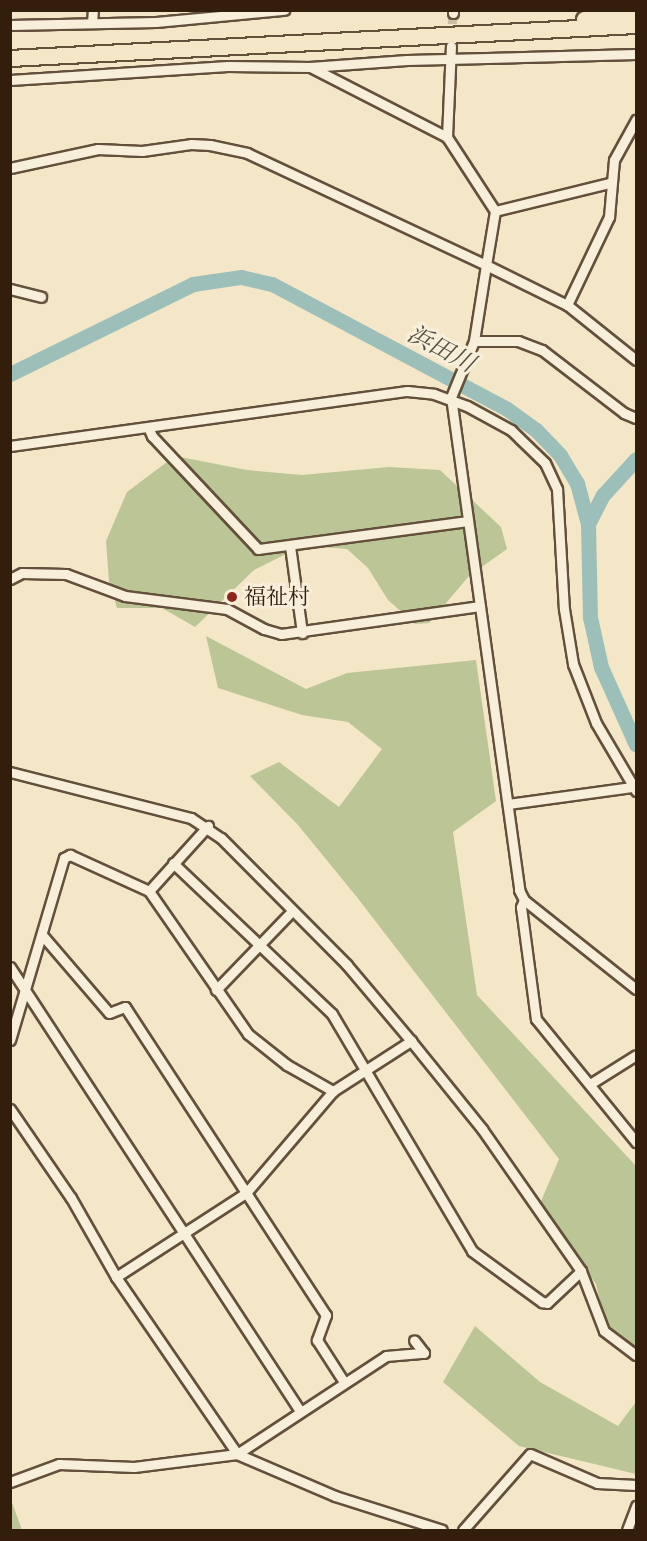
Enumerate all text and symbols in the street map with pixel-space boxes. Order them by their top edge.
water label: 浜田川 [402,319,480,379]
place label: 福祉村 [244,584,310,610]
marker: 福祉村 [225,590,239,604]

